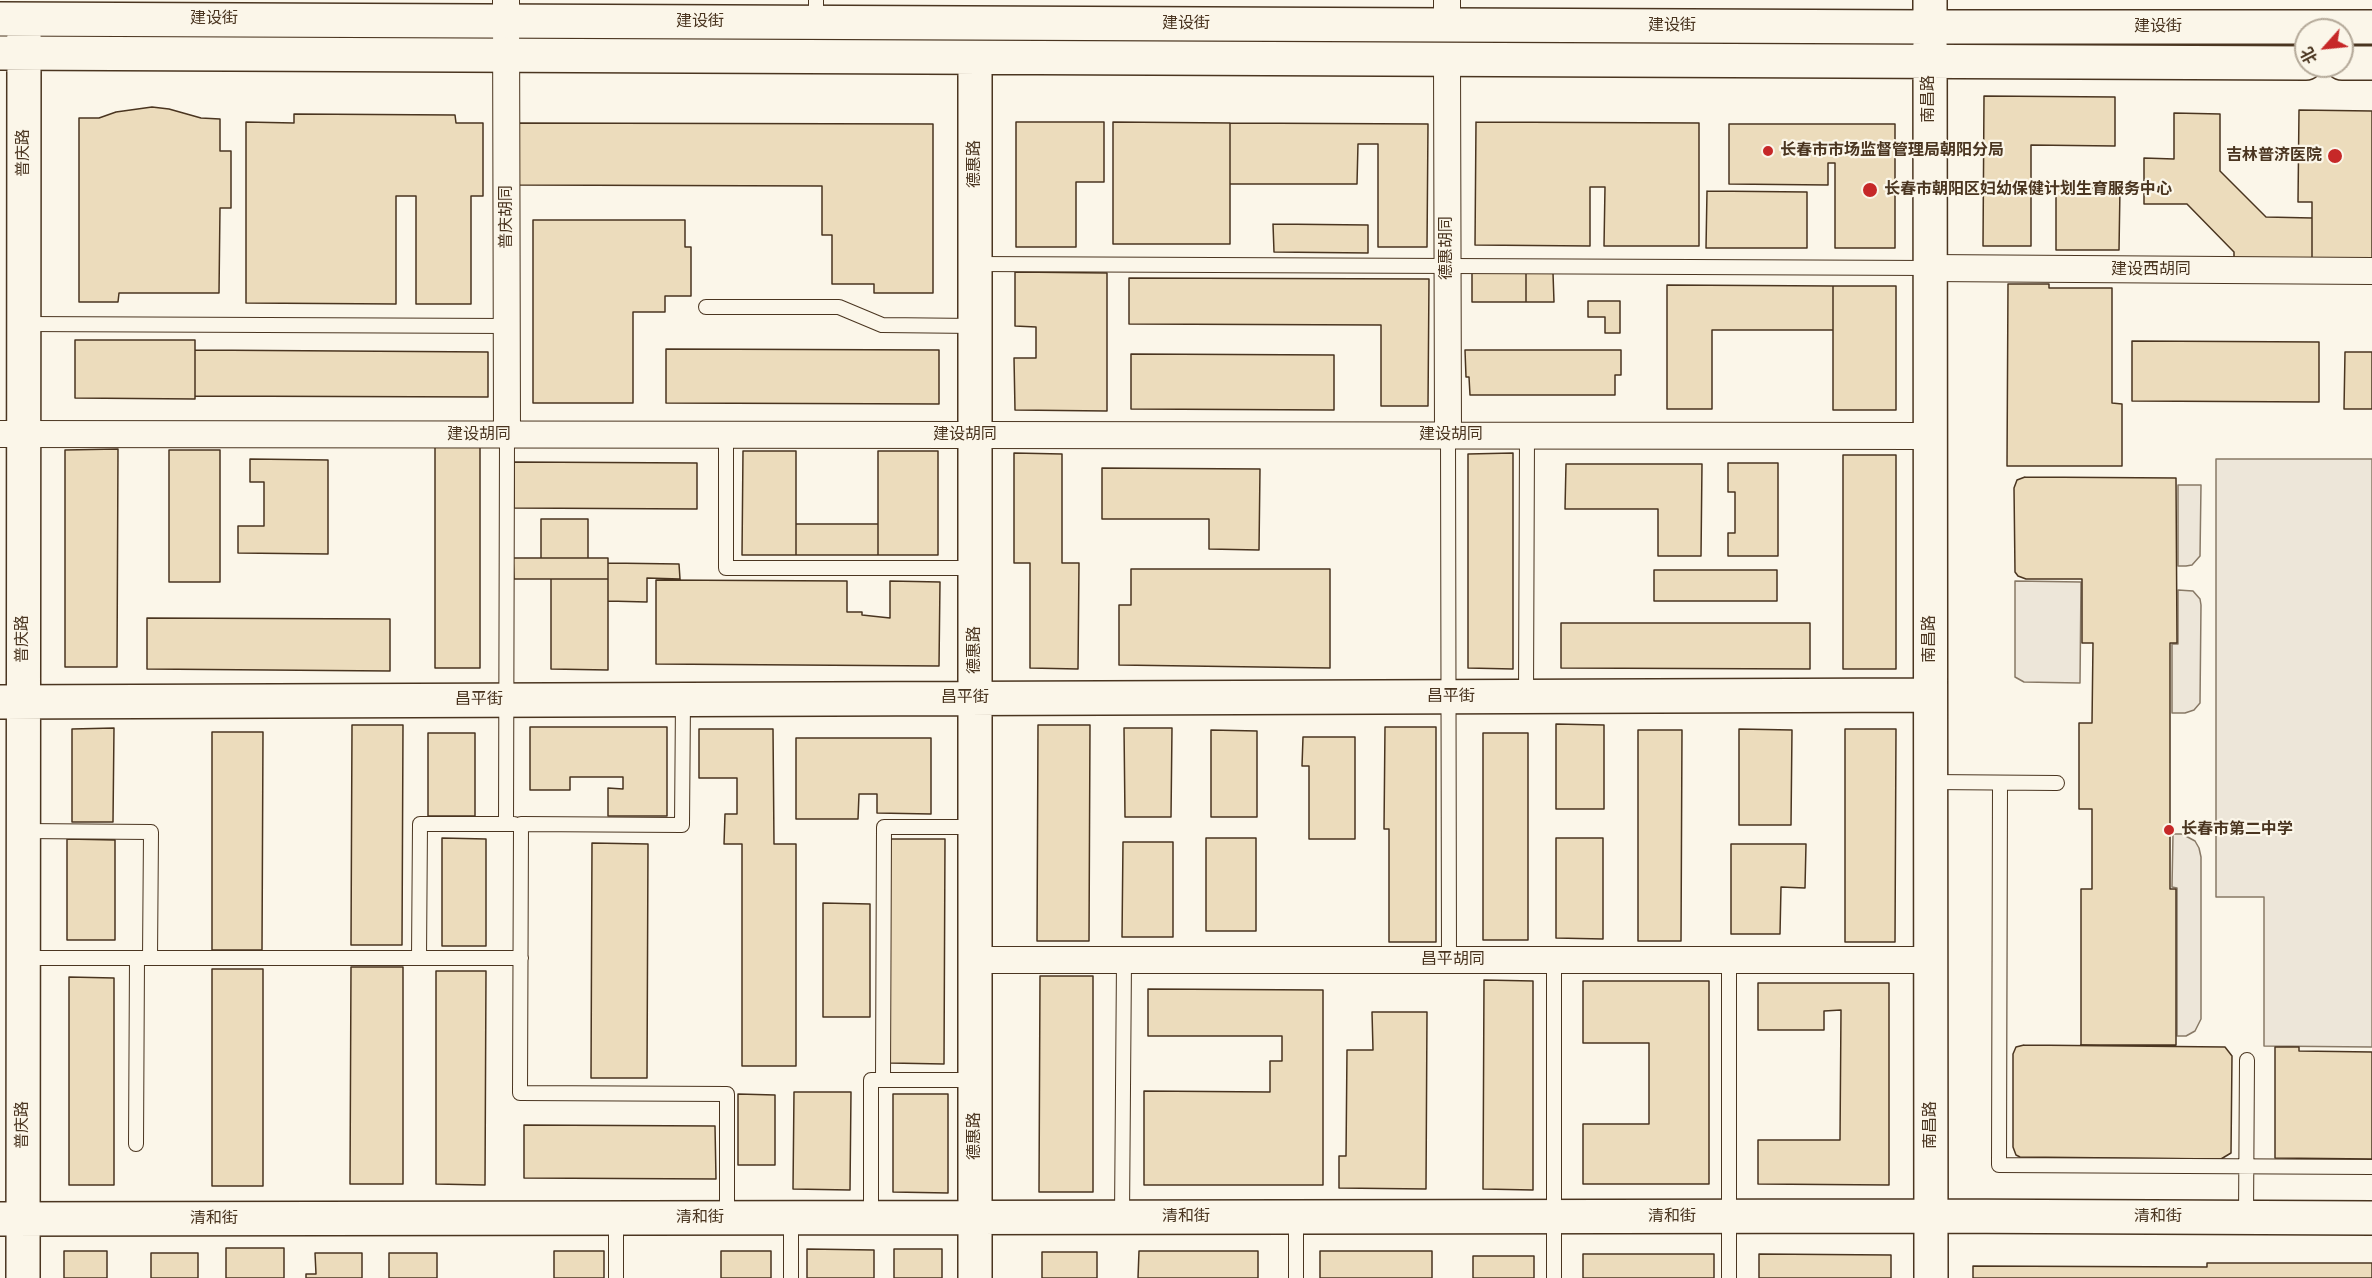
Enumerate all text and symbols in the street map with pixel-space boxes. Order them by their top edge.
street label: 建设街 [190,9,238,29]
street label: 建设街 [676,12,724,32]
street label: 建设街 [1162,14,1210,34]
street label: 建设街 [1648,16,1696,36]
street label: 建设街 [2134,17,2182,37]
north arrow [2294,18,2354,78]
text: 北 [2295,43,2323,68]
street label: 南昌路 [1919,75,1939,123]
street label: 普庆路 [14,129,34,177]
street label: 德惠路 [965,140,985,188]
place label: 长春市市场监督管理局朝阳分局 [1780,141,2004,161]
marker: 长春市市场监督管理局朝阳分局 [1761,144,1775,158]
place label: 吉林普济医院 [2226,146,2322,166]
marker: 吉林普济医院 [2326,147,2344,165]
place label: 长春市朝阳区妇幼保健计划生育服务中心 [1884,180,2172,200]
marker: 长春市朝阳区妇幼保健计划生育服务中心 [1861,181,1879,199]
street label: 普庆胡同 [497,185,517,249]
street label: 德惠胡同 [1437,216,1457,280]
street label: 建设西胡同 [2111,260,2191,280]
street label: 建设胡同 [447,425,511,445]
street label: 建设胡同 [933,425,997,445]
street label: 建设胡同 [1419,425,1483,445]
street label: 普庆路 [13,615,33,663]
street label: 南昌路 [1920,615,1940,663]
street label: 德惠路 [965,626,985,674]
street label: 昌平街 [1427,687,1475,707]
street label: 昌平街 [941,688,989,708]
street label: 昌平街 [455,690,503,710]
place label: 长春市第二中学 [2181,820,2293,840]
marker: 长春市第二中学 [2162,823,2176,837]
street label: 昌平胡同 [1421,950,1485,970]
street label: 普庆路 [13,1101,33,1149]
street label: 南昌路 [1921,1101,1941,1149]
street label: 德惠路 [965,1112,985,1160]
street label: 清和街 [1162,1207,1210,1227]
street label: 清和街 [1648,1207,1696,1227]
street label: 清和街 [2134,1207,2182,1227]
street label: 清和街 [676,1208,724,1228]
street label: 清和街 [190,1209,238,1229]

